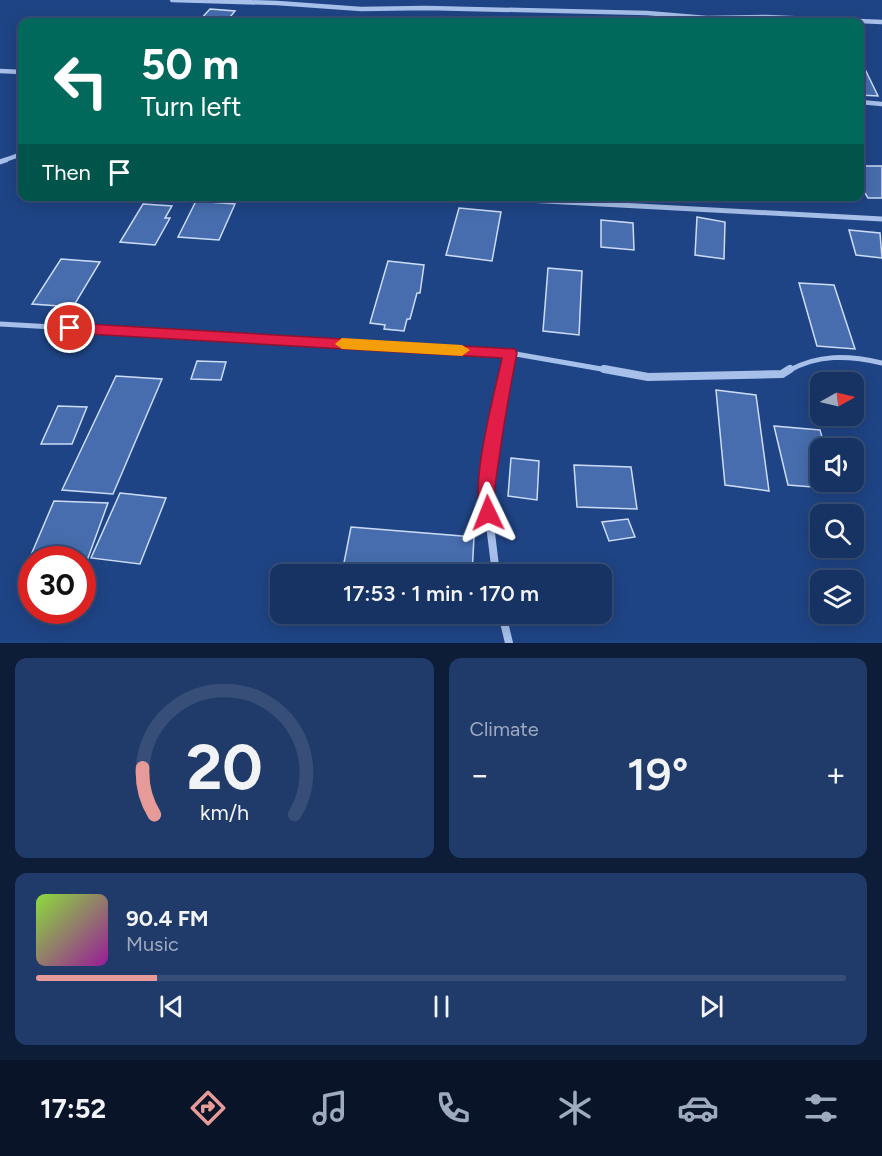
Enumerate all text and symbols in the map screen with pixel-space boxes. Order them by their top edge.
text: 50 m [141,39,239,90]
icon: left [42,42,120,120]
text: Turn left [141,90,241,123]
icon: arrive [103,156,136,189]
text: Then [42,159,91,186]
pin [44,302,95,353]
icon: arrive [53,311,86,344]
north arrow [810,372,864,426]
map controls [810,372,864,624]
button: sound [810,438,864,492]
position arrow [456,481,520,545]
button: search [810,504,864,558]
speed limit sign: 30 [18,546,96,624]
button: layers [810,570,864,624]
text: 17:53 · 1 min · 170 m [343,580,539,607]
text: Climate [470,717,539,741]
text: 20 [186,730,263,805]
text: 19° [627,747,689,801]
text: − [470,755,490,794]
text: + [825,755,846,794]
text: km/h [200,800,249,825]
text: 90.4 FM [126,905,209,932]
text: Music [126,932,179,956]
icon: previous [155,990,188,1023]
icon: pause [425,990,458,1023]
icon: next [695,990,728,1023]
icon: directions [187,1087,229,1129]
icon: music [309,1087,351,1129]
icon: phone [432,1087,474,1129]
icon: climate [554,1087,596,1129]
icon: car [677,1087,719,1129]
icon: filters [800,1087,842,1129]
text: 17:52 [40,1092,106,1125]

